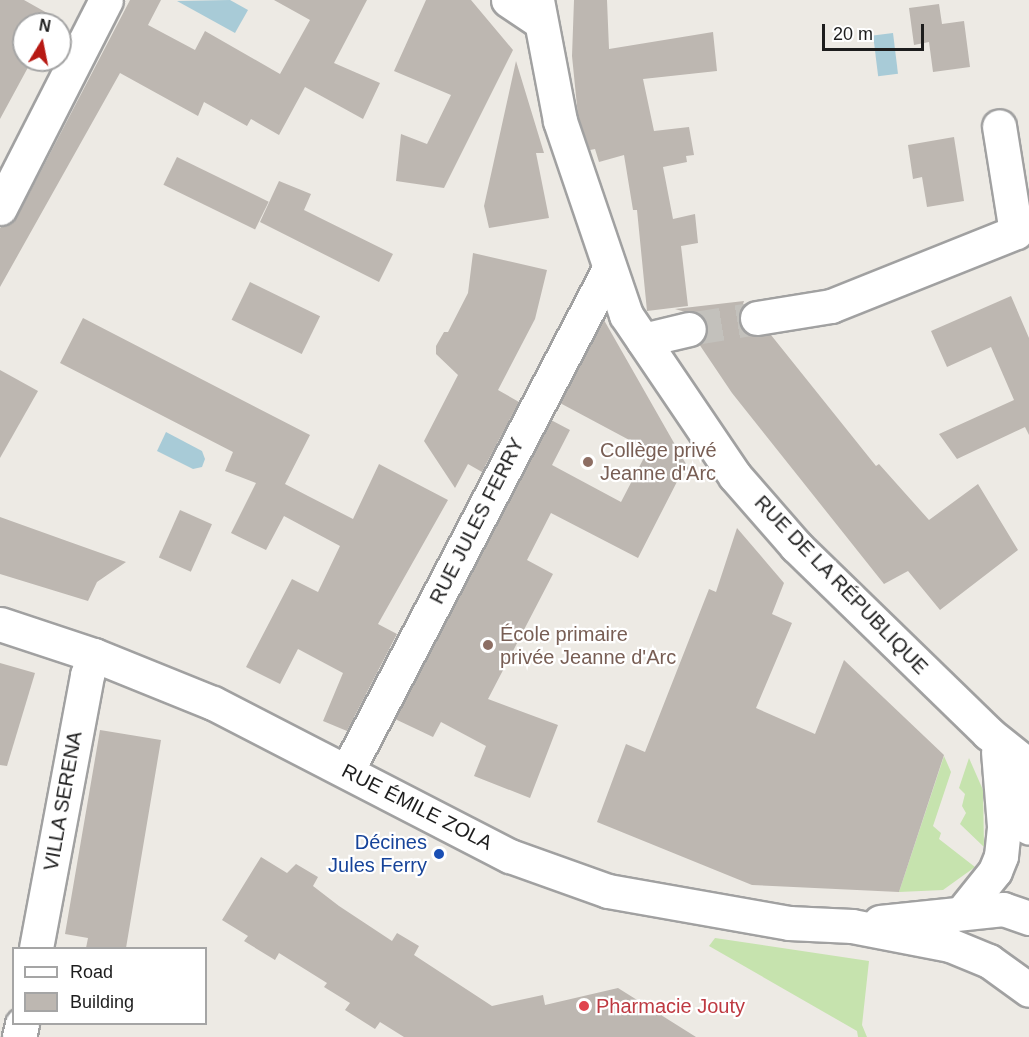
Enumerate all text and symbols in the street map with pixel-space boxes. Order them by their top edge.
north arrow [12,12,72,72]
scale bar [825,12,927,50]
text: N [38,16,52,35]
text: 20 m [833,24,873,44]
street label: RUE JULES FERRY [425,434,529,608]
place label: Collège privé Jeanne d'Arc [600,438,717,485]
marker: Collège privé Jeanne d'Arc [581,455,595,469]
street label: RUE DE LA RÉPUBLIQUE [749,490,933,680]
place label: École primaire privée Jeanne d'Arc [500,622,676,669]
marker: École primaire privée Jeanne d'Arc [481,638,495,652]
street label: VILLA SERENA [39,729,87,873]
street label: RUE ÉMILE ZOLA [338,759,496,855]
place label: Décines Jules Ferry [328,831,427,878]
marker: Décines Jules Ferry [432,847,446,861]
legend [12,947,207,1025]
text: Road [70,962,113,982]
text: Building [70,992,134,1012]
place label: Pharmacie Jouty [596,994,745,1018]
marker: Pharmacie Jouty [577,999,591,1013]

